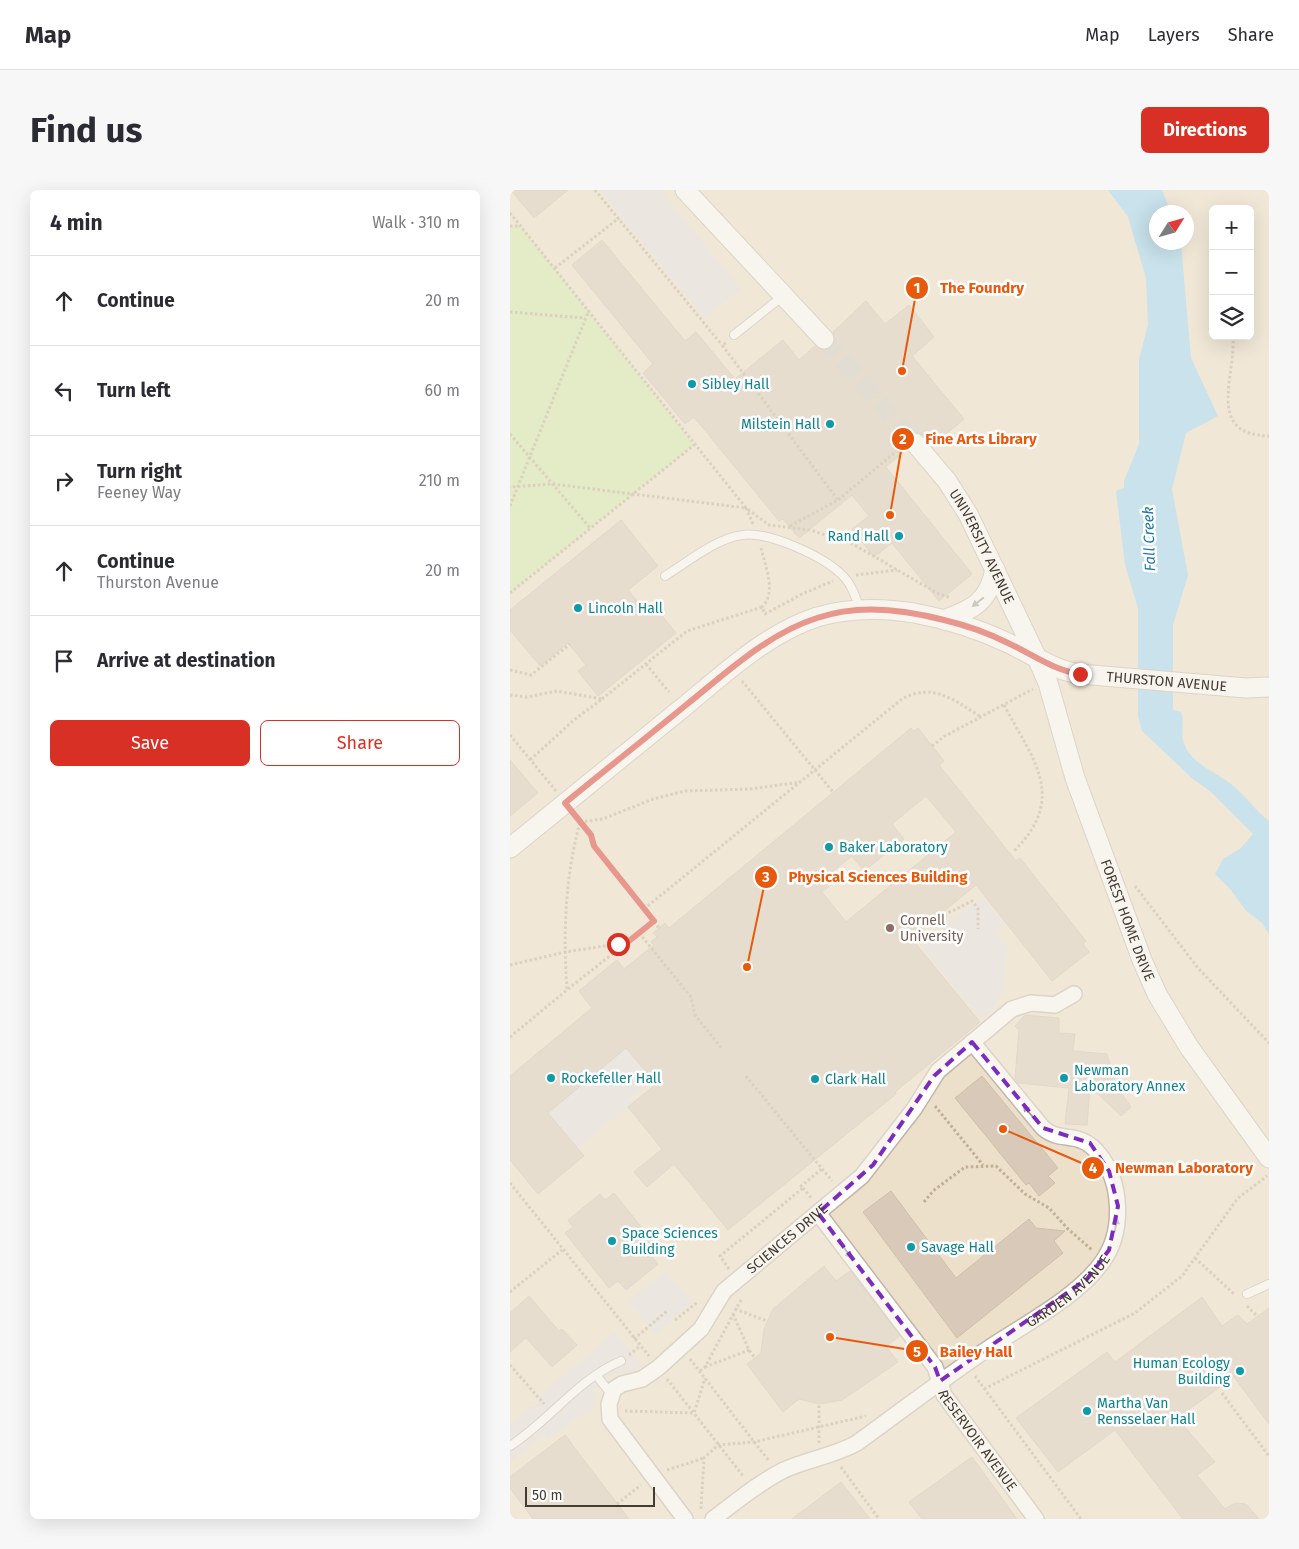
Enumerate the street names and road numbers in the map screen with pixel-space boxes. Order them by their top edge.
street label: UNIVERSITY AVENUE [946,486,1018,606]
street label: THURSTON AVENUE [1106,668,1228,695]
street label: FOREST HOME DRIVE [1097,857,1159,983]
street label: SCIENCES DRIVE [743,1200,831,1277]
street label: GARDEN AVENUE [1023,1251,1113,1331]
street label: RESERVOIR AVENUE [934,1388,1021,1494]

